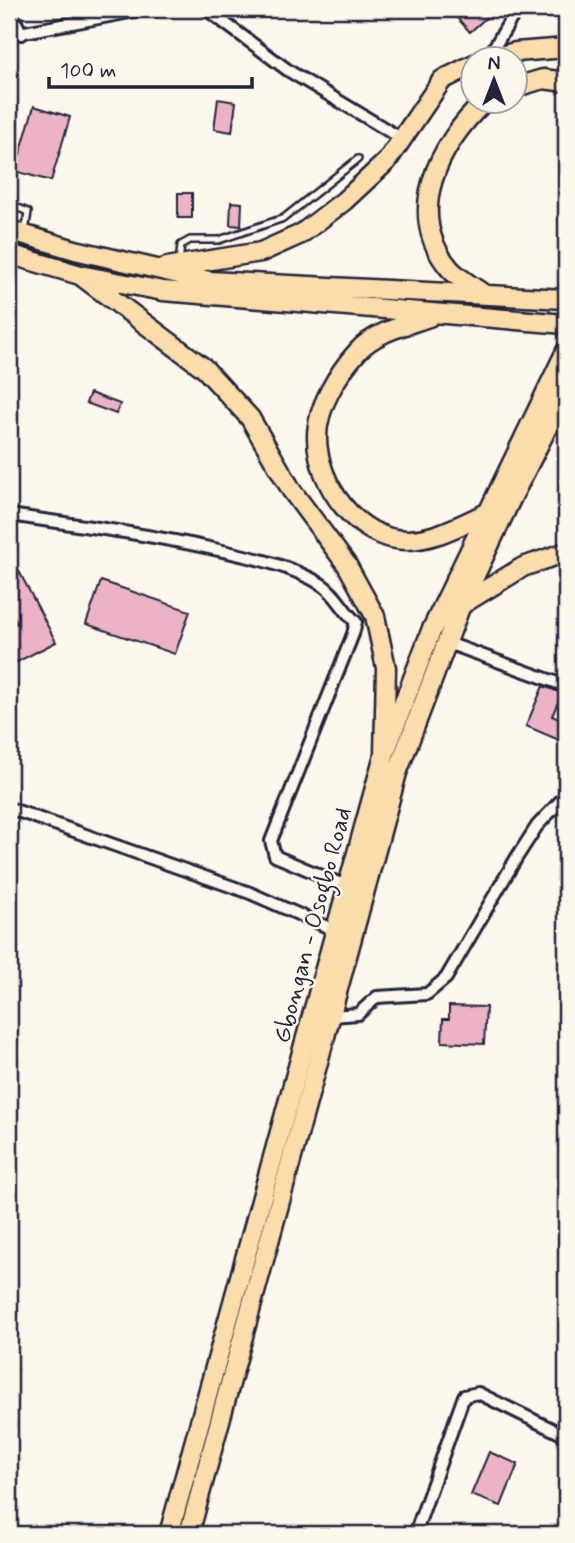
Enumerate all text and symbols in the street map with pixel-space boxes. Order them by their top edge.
scale bar [49,46,252,90]
north arrow [460,46,530,116]
text: N [488,52,500,77]
text: 100 m [60,57,116,85]
street label: Gbongan - Osogbo Road [267,804,363,1047]

